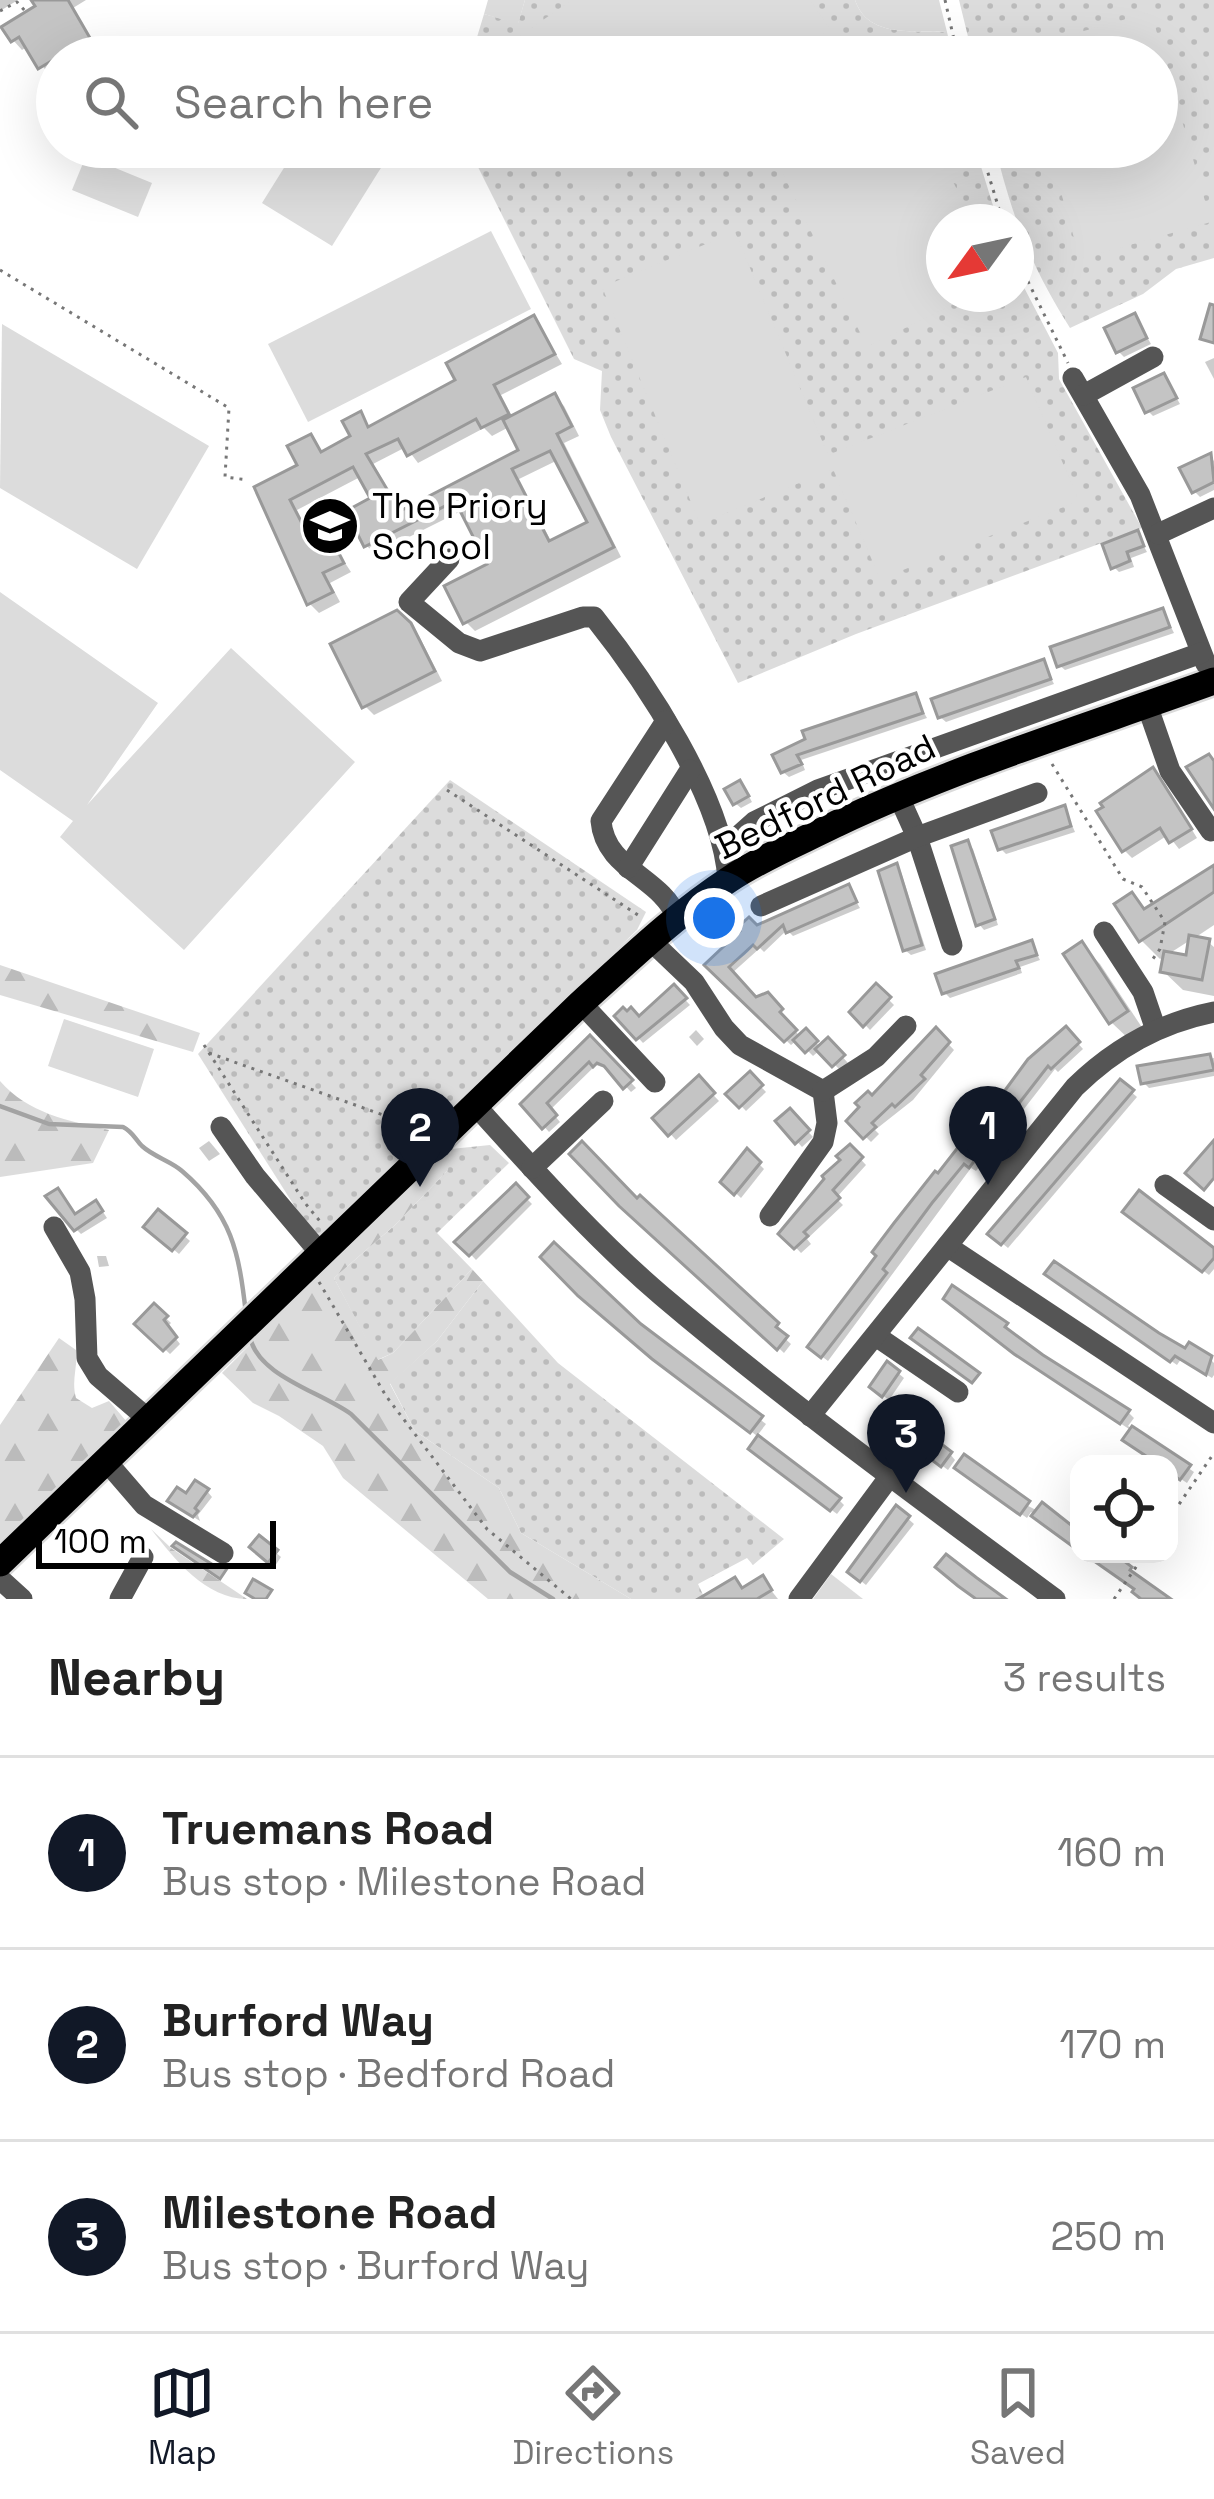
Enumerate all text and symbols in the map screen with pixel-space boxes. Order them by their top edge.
search box [36,36,1178,168]
icon: search [78,69,144,135]
text: Search here [174,74,433,131]
north arrow [926,204,1034,312]
place label: The Priory School [372,483,548,570]
school or university icon: The Priory School [299,495,361,557]
street label: Bedford Road [708,724,943,870]
your location [684,888,744,948]
pin: 1 [949,1086,1027,1185]
pin: 2 [381,1088,459,1187]
pin: 3 [867,1394,945,1493]
map controls [1070,1455,1178,1563]
button: locate [1070,1455,1178,1563]
scale bar [36,1515,276,1568]
text: 100 m [54,1521,147,1563]
text: Nearby [48,1645,225,1710]
text: 3 results [1003,1653,1166,1702]
text: Truemans Road [162,1800,494,1857]
text: 1 [78,1828,96,1877]
text: 160 m [1057,1828,1166,1877]
text: Bus stop · Milestone Road [162,1857,646,1906]
text: Burford Way [162,1992,434,2049]
text: 2 [75,2020,99,2069]
text: 170 m [1059,2020,1166,2069]
text: Bus stop · Bedford Road [162,2049,615,2098]
text: Milestone Road [162,2184,497,2241]
text: 3 [75,2212,99,2261]
text: 250 m [1051,2212,1166,2261]
text: Bus stop · Burford Way [162,2241,589,2290]
tab: Map [148,2360,217,2474]
tab: Directions [512,2360,674,2474]
tab: Saved [970,2360,1066,2474]

